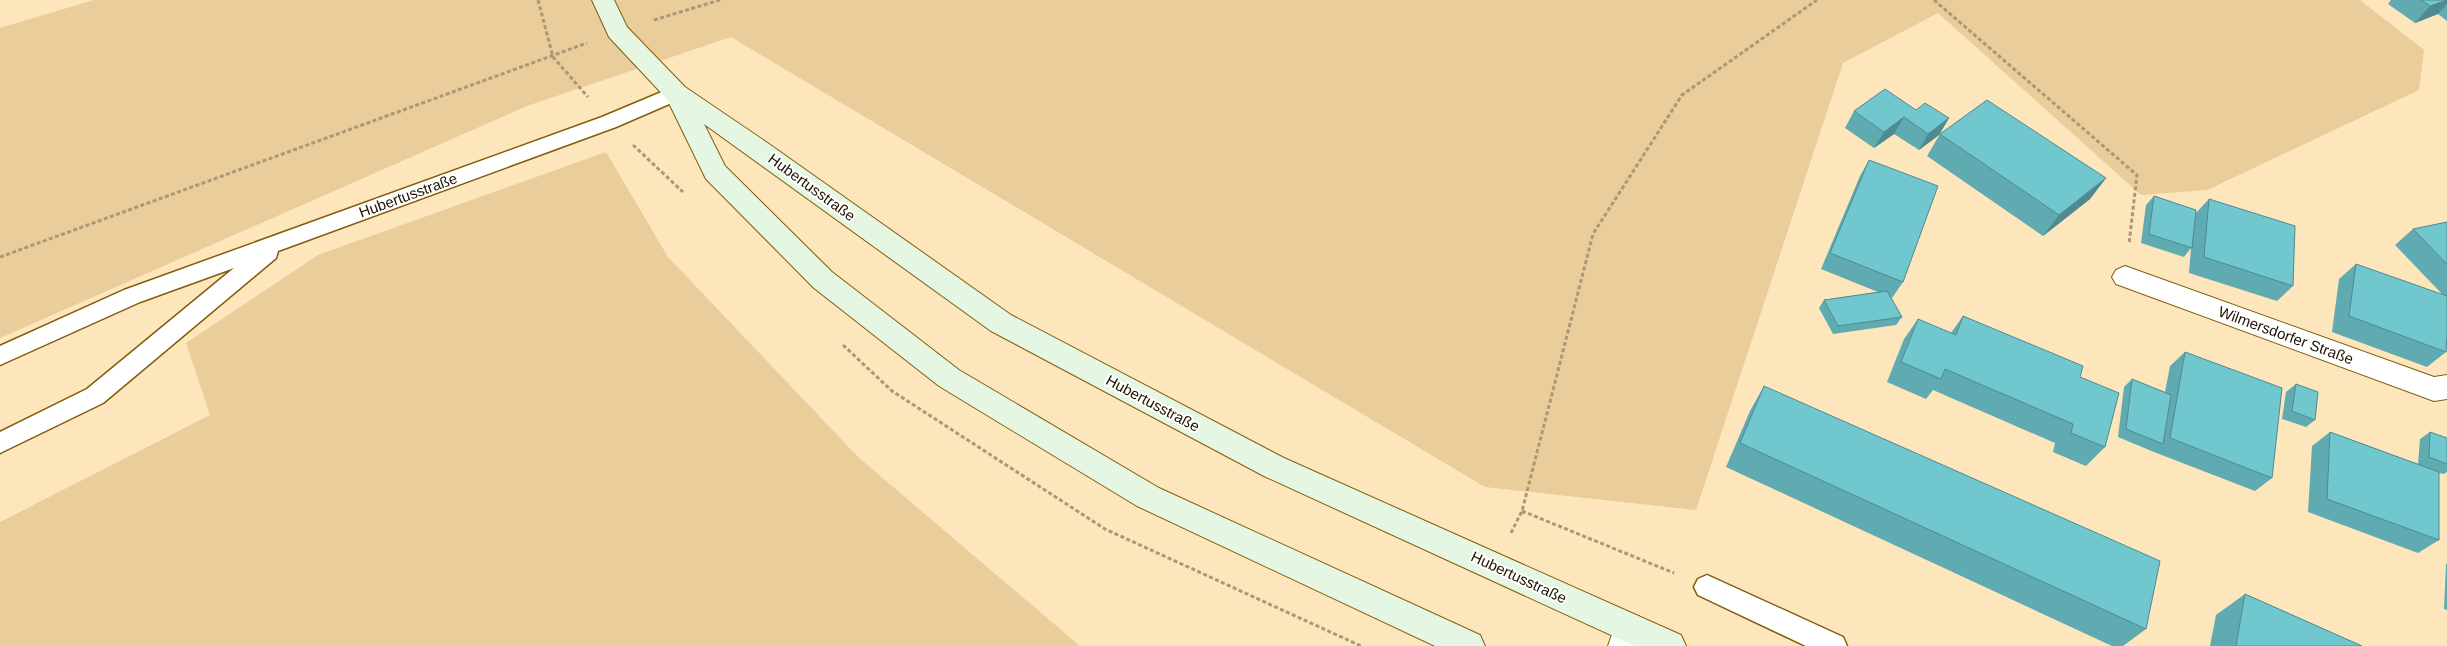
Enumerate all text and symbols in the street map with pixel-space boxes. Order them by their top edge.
street label: Hubertusstraße [765,150,859,224]
street label: Hubertusstraße [357,169,459,221]
street label: Wilmersdorfer Straße [2216,303,2356,367]
street label: Hubertusstraße [1103,371,1203,435]
street label: Hubertusstraße [1469,547,1569,607]

